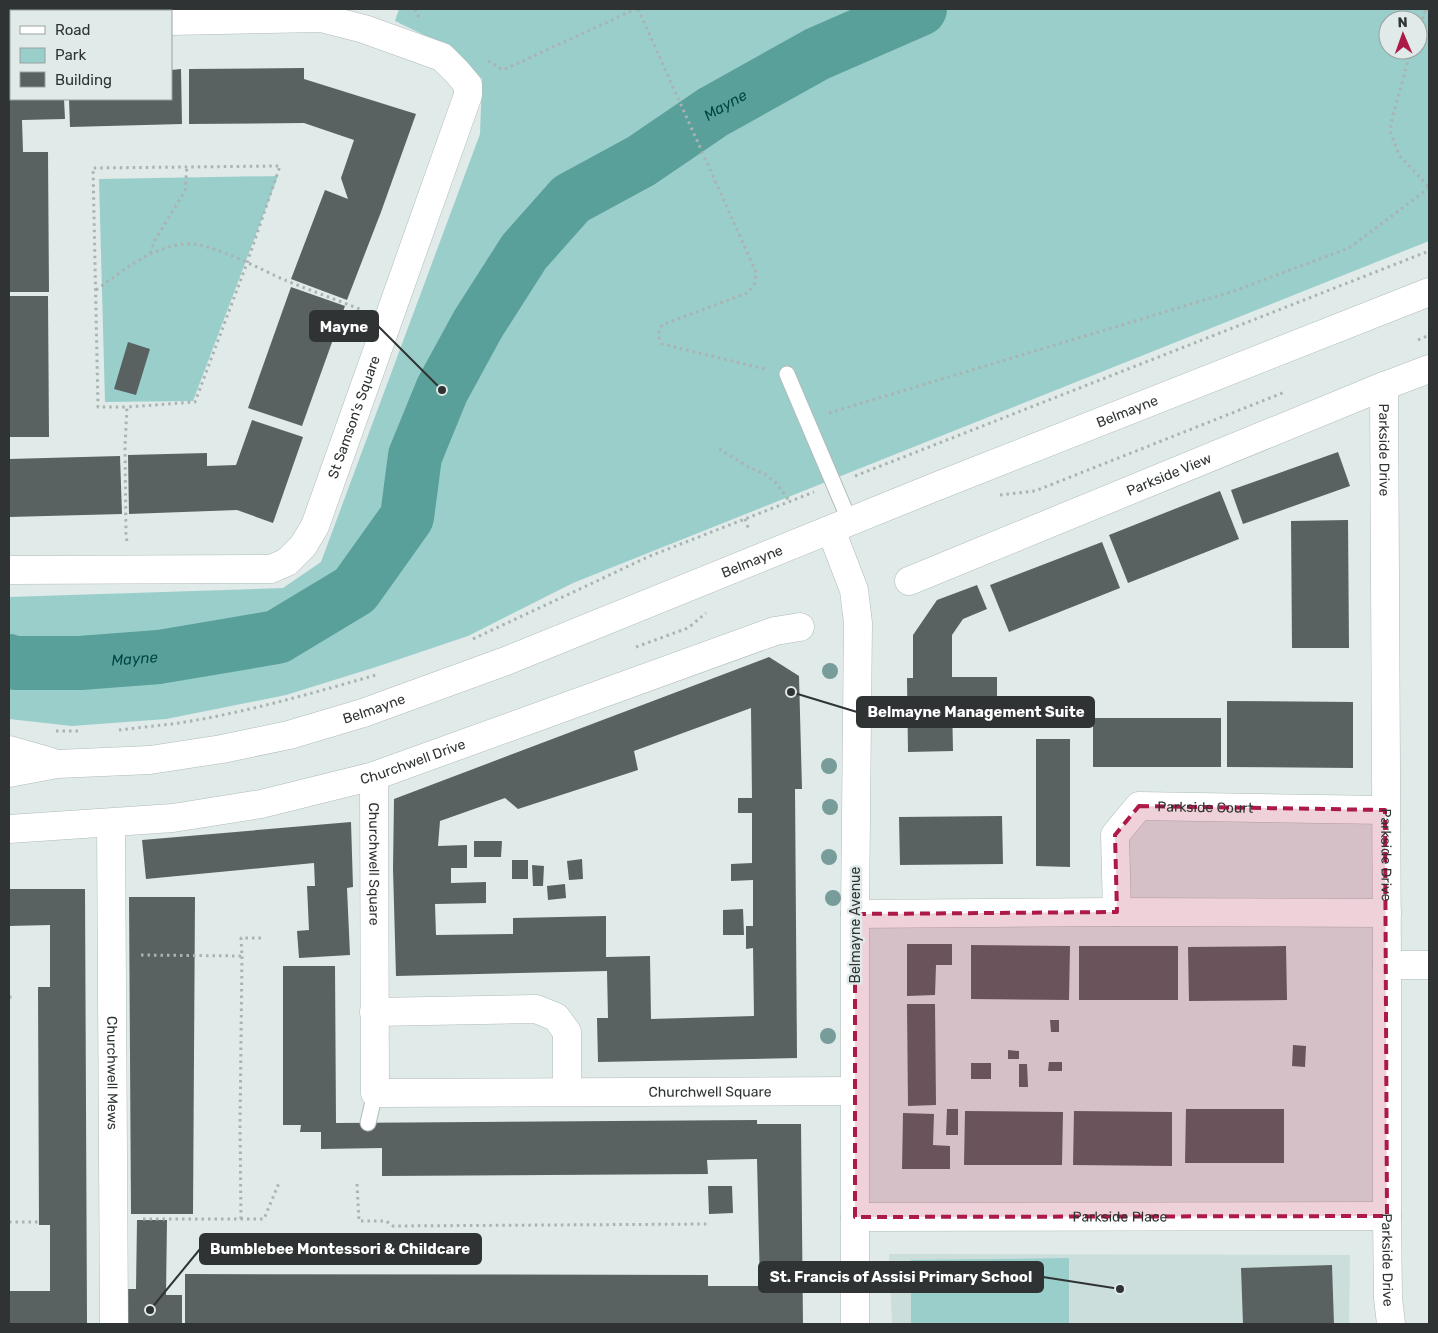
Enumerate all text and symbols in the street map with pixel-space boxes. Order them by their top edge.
legend [10,10,172,100]
north arrow [1378,10,1428,60]
text: N [1397,14,1408,31]
text: Road [55,21,91,39]
text: Park [55,46,86,64]
text: Building [55,71,112,89]
water label: Mayne [700,86,751,125]
callout: Mayne [310,311,378,341]
text: Mayne [320,318,368,336]
street label: St Samson's Square [324,353,383,481]
street label: Belmayne [1094,391,1160,431]
street label: Parkside Drive [1376,404,1393,497]
street label: Parkside View [1124,449,1214,499]
street label: Belmayne [719,541,785,581]
water label: Mayne [111,648,159,670]
street label: Belmayne [341,690,407,727]
callout: Belmayne Management Suite [857,697,1094,727]
text: Belmayne Management Suite [867,703,1085,721]
street label: Churchwell Drive [358,735,468,788]
street label: Parkside Court [1157,798,1254,816]
street label: Churchwell Square [366,802,383,926]
street label: Parkside Drive [1378,809,1395,902]
street label: Belmayne Avenue [847,866,864,983]
street label: Churchwell Mews [104,1016,121,1130]
street label: Churchwell Square [648,1083,772,1100]
street label: Parkside Place [1073,1208,1168,1225]
street label: Parkside Drive [1378,1213,1397,1308]
callout: Bumblebee Montessori & Childcare [200,1234,481,1264]
text: Bumblebee Montessori & Childcare [210,1240,470,1258]
callout: St. Francis of Assisi Primary School [759,1262,1043,1292]
text: St. Francis of Assisi Primary School [770,1268,1032,1286]

